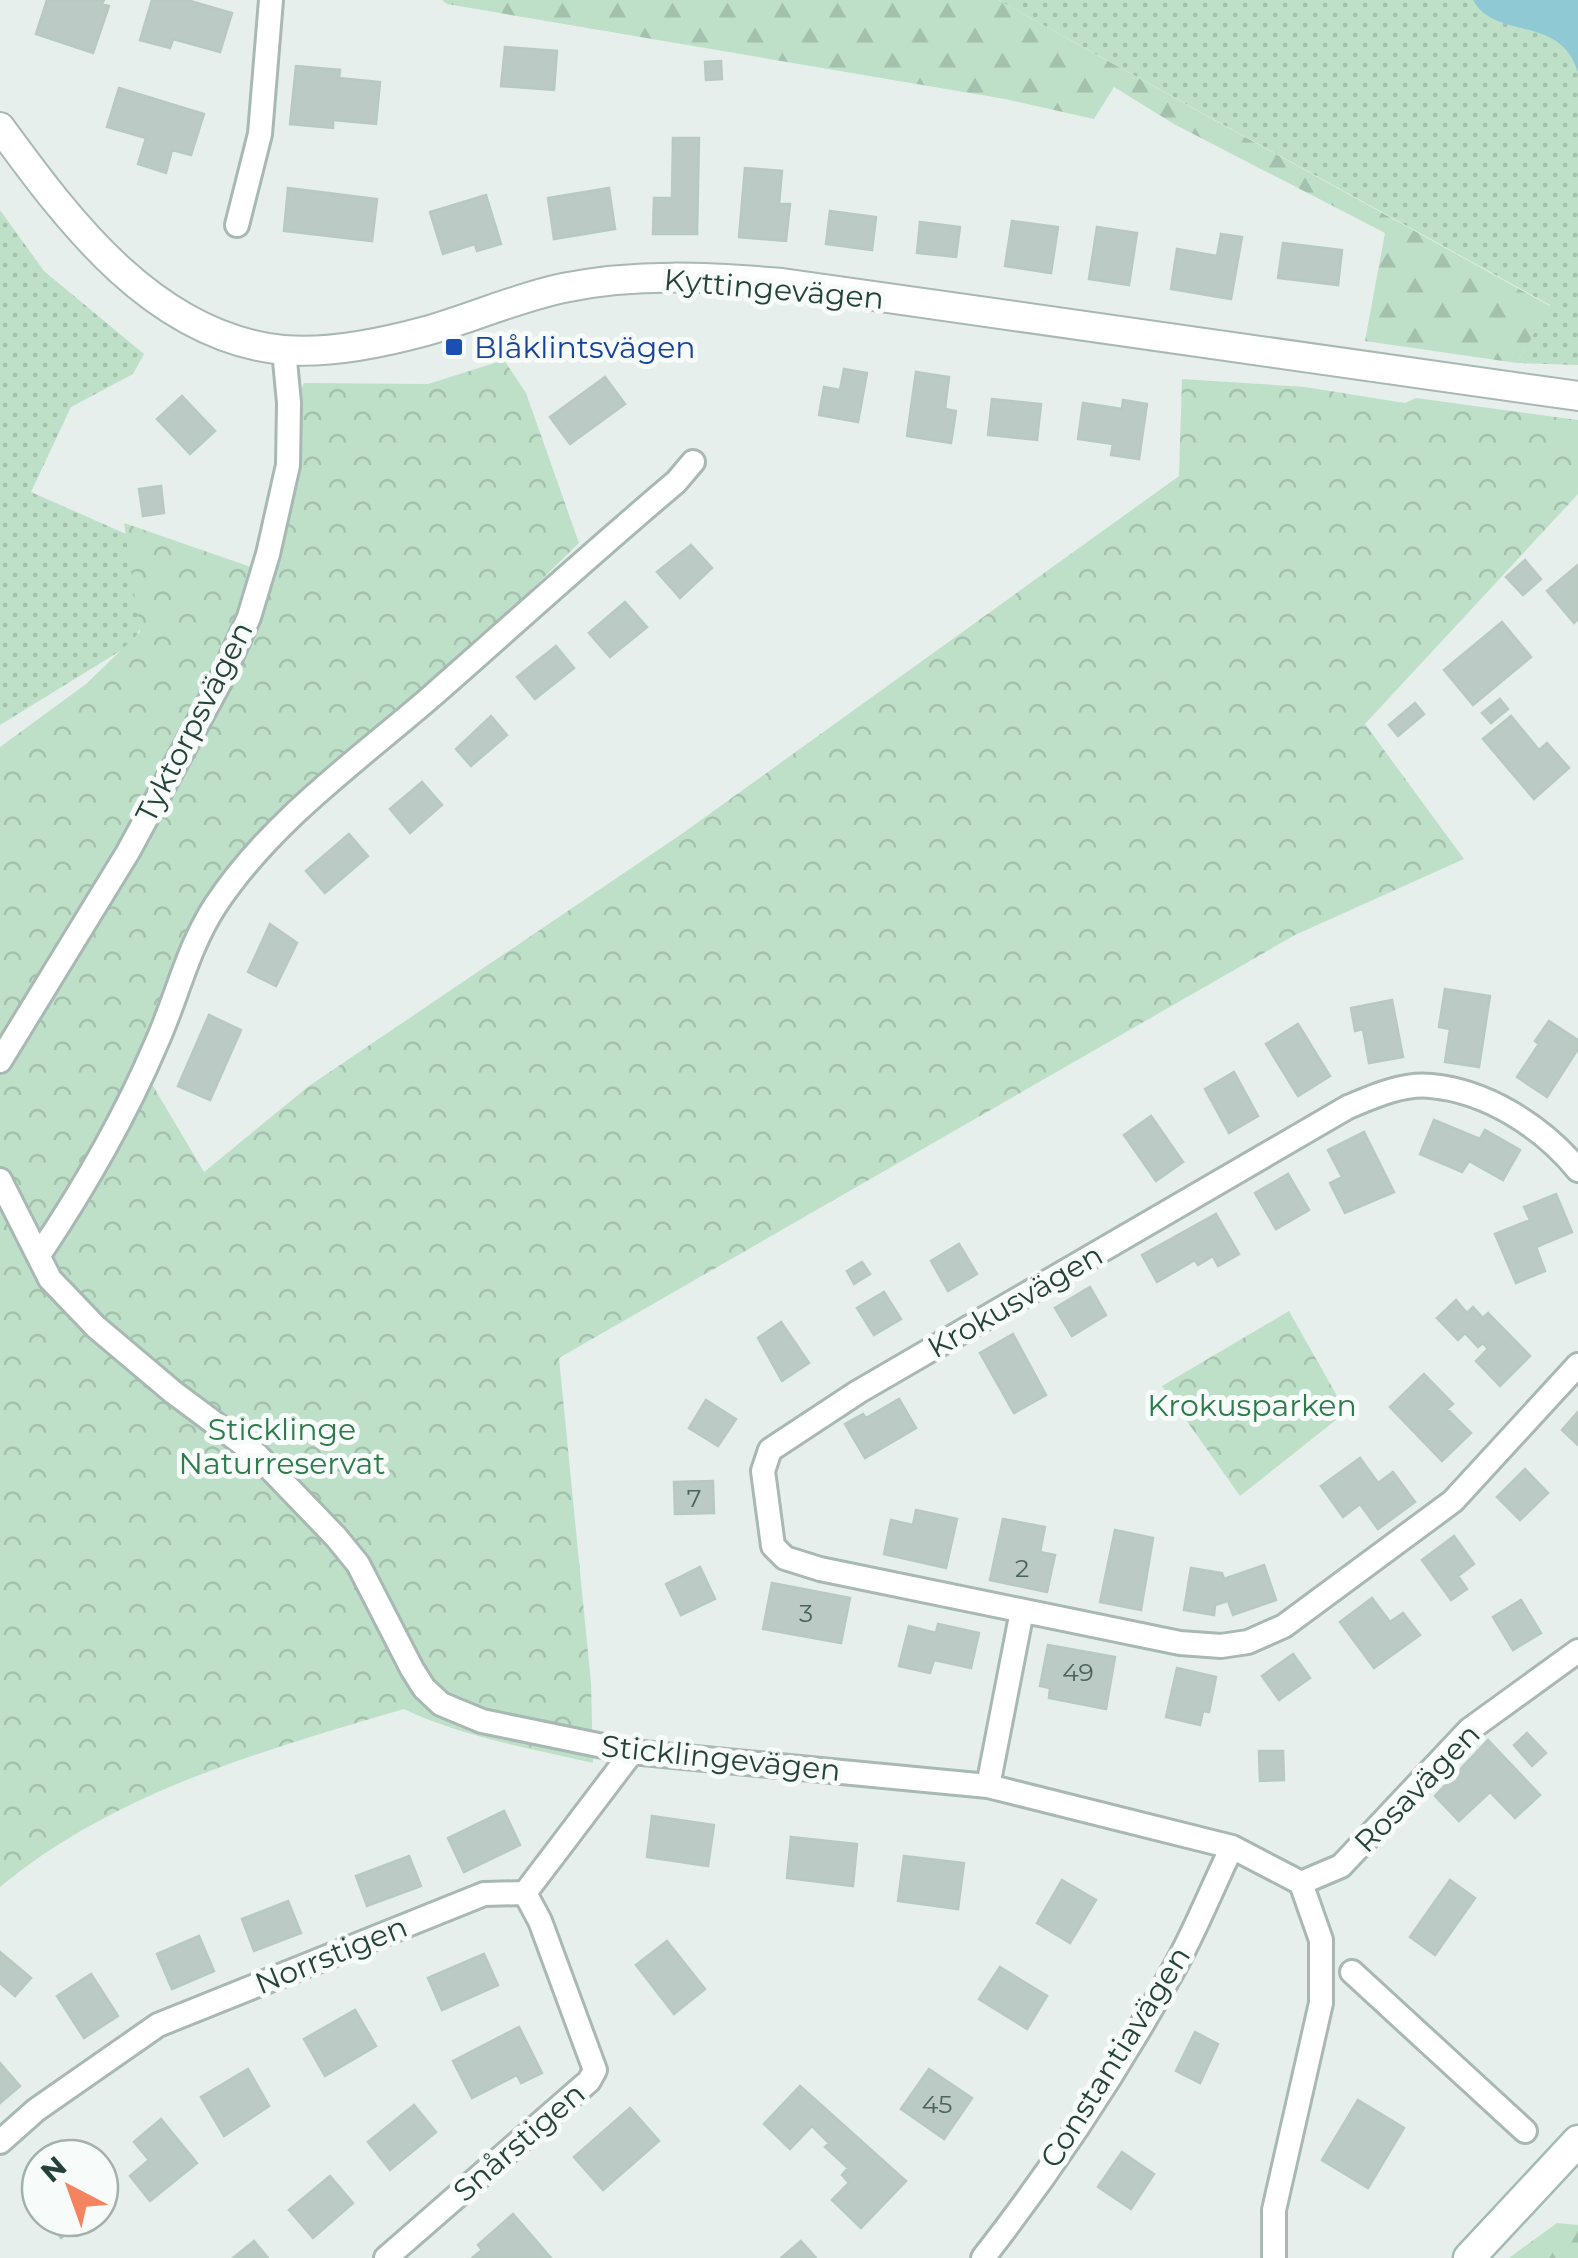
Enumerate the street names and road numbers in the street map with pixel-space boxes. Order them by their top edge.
street label: Kyttingevägen [662,261,886,317]
street label: Tyktorpsvägen [127,615,261,829]
street label: Krokusvägen [921,1236,1109,1366]
street label: Rosavägen [1346,1716,1488,1860]
street label: Sticklingevägen [600,1727,842,1789]
street label: Norrstigen [250,1908,412,2002]
street label: Constantiavägen [1032,1940,1198,2174]
street label: Snårstigen [446,2075,592,2209]

